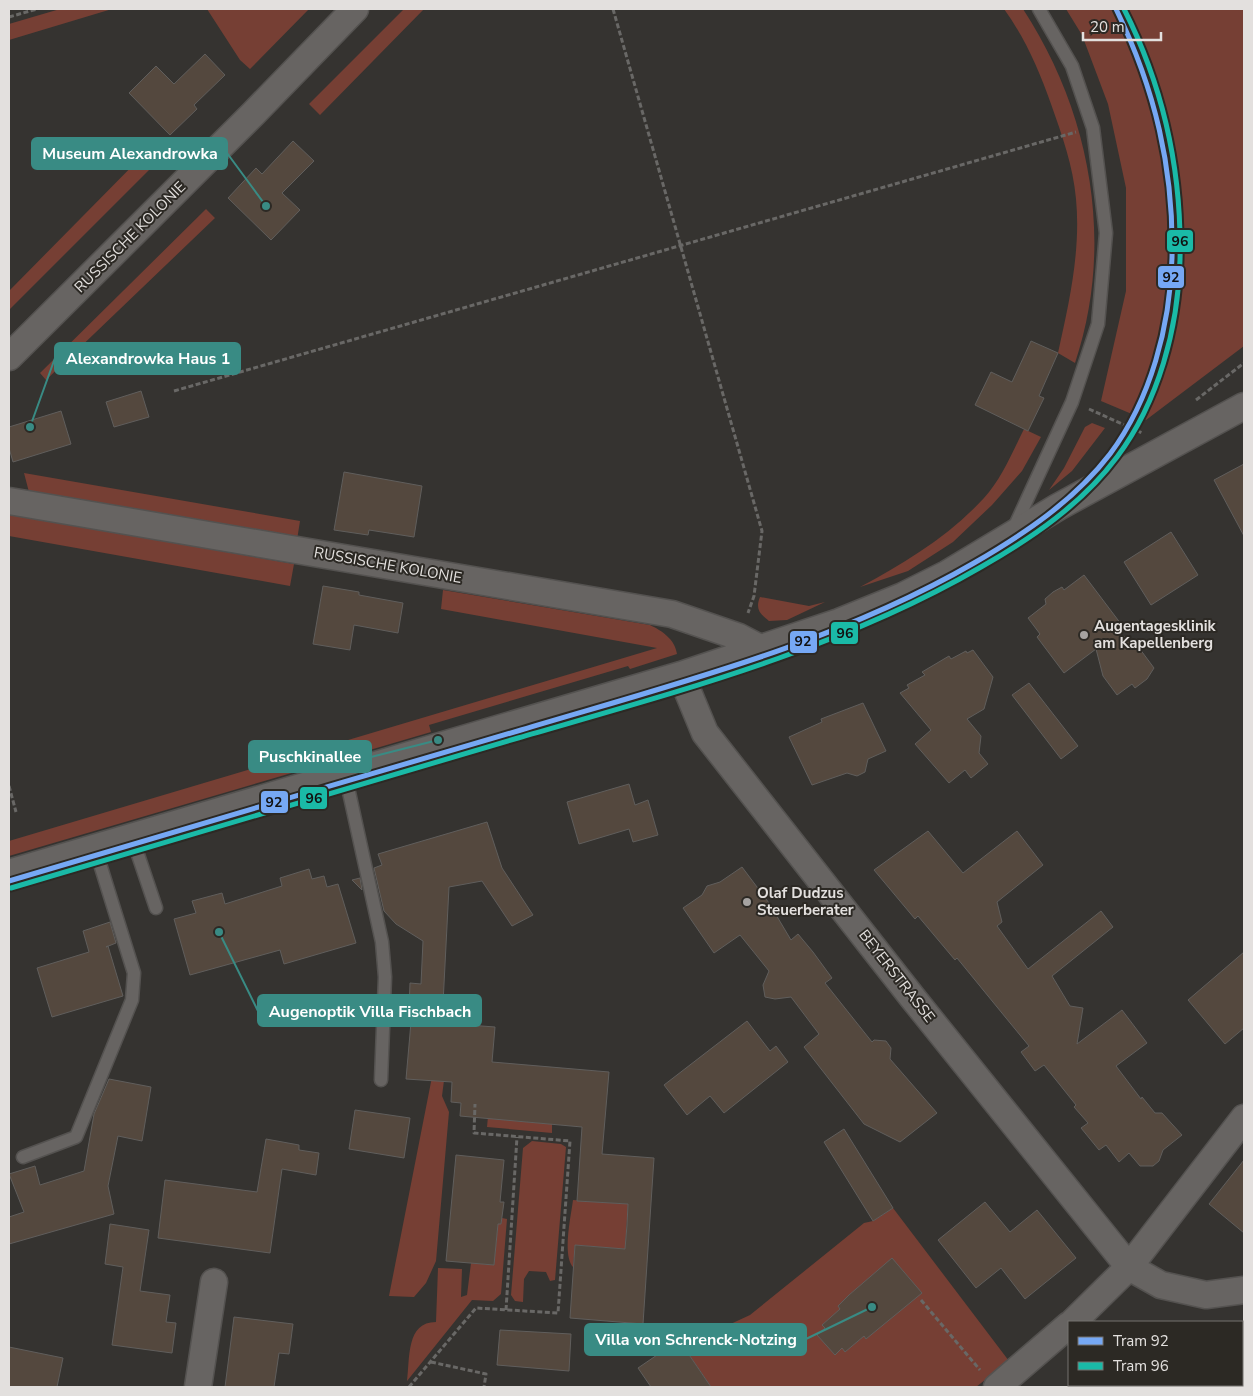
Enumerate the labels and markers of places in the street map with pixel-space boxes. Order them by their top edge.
callout: Museum Alexandrowka [32,138,227,169]
callout: Alexandrowka Haus 1 [55,343,240,374]
place label: Augentagesklinik am Kapellenberg [1094,616,1217,653]
marker: Augentagesklinik am Kapellenberg [1078,629,1090,641]
callout: Puschkinallee [249,741,371,772]
place label: Olaf Dudzus Steuerberater [757,883,854,920]
marker: Olaf Dudzus Steuerberater [741,896,753,908]
callout: Augenoptik Villa Fischbach [258,995,481,1026]
callout: Villa von Schrenck-Notzing [585,1324,806,1355]

